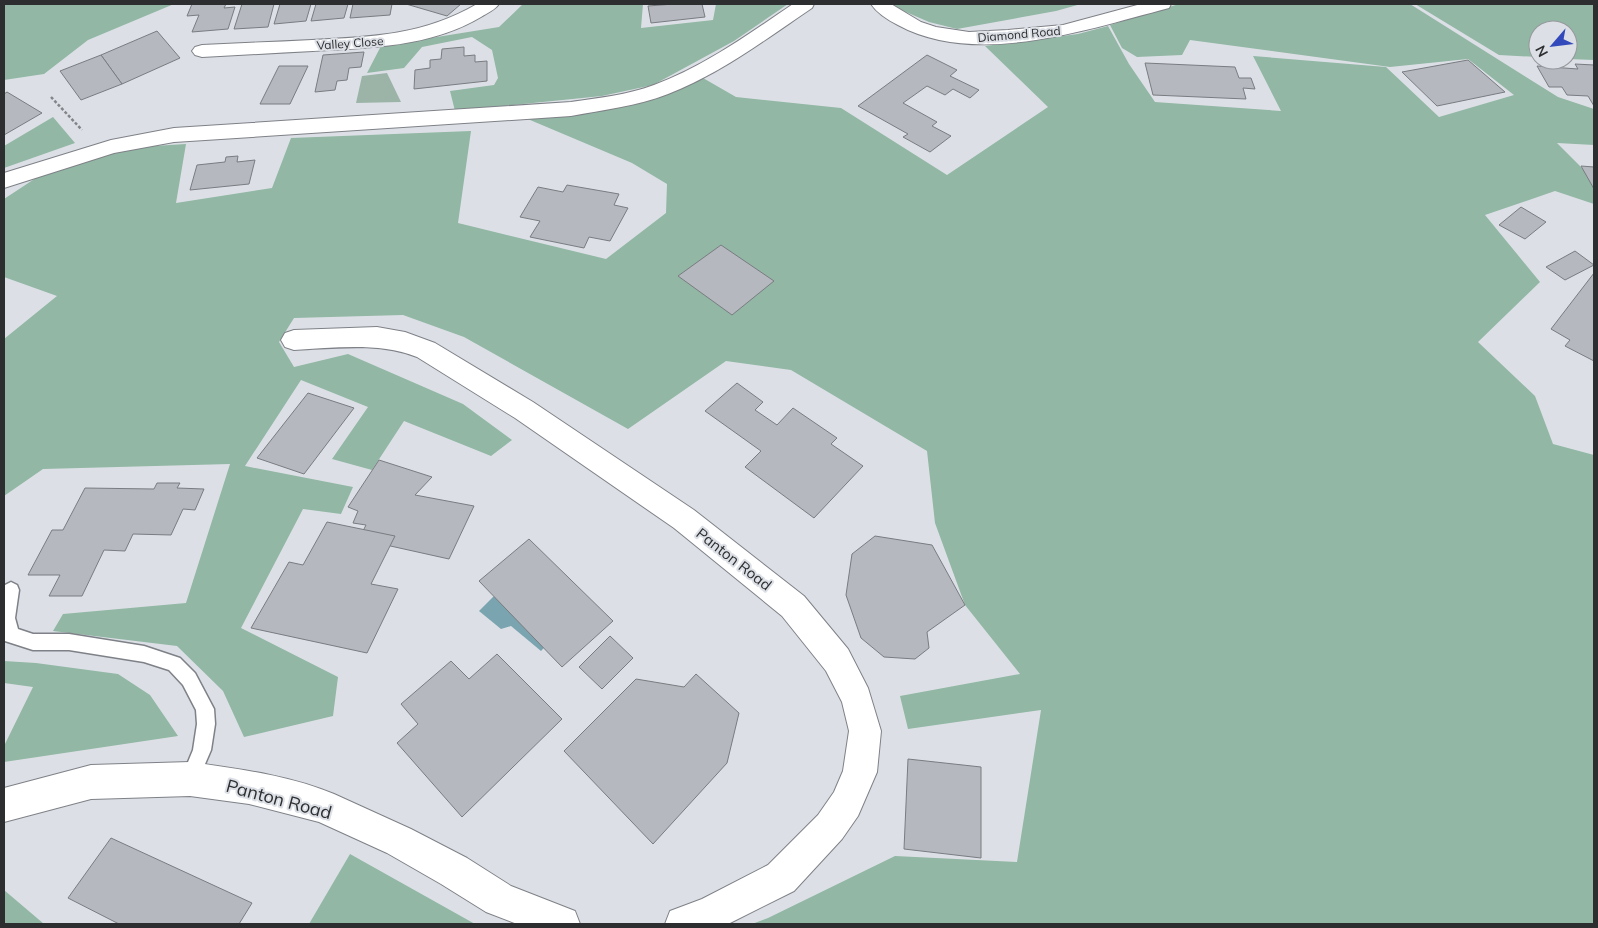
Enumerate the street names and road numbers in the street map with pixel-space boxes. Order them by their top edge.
street label: Diamond Road [977,23,1061,45]
street label: Valley Close [316,33,384,53]
street label: Panton Road [693,524,775,594]
street label: Panton Road [224,774,334,824]

